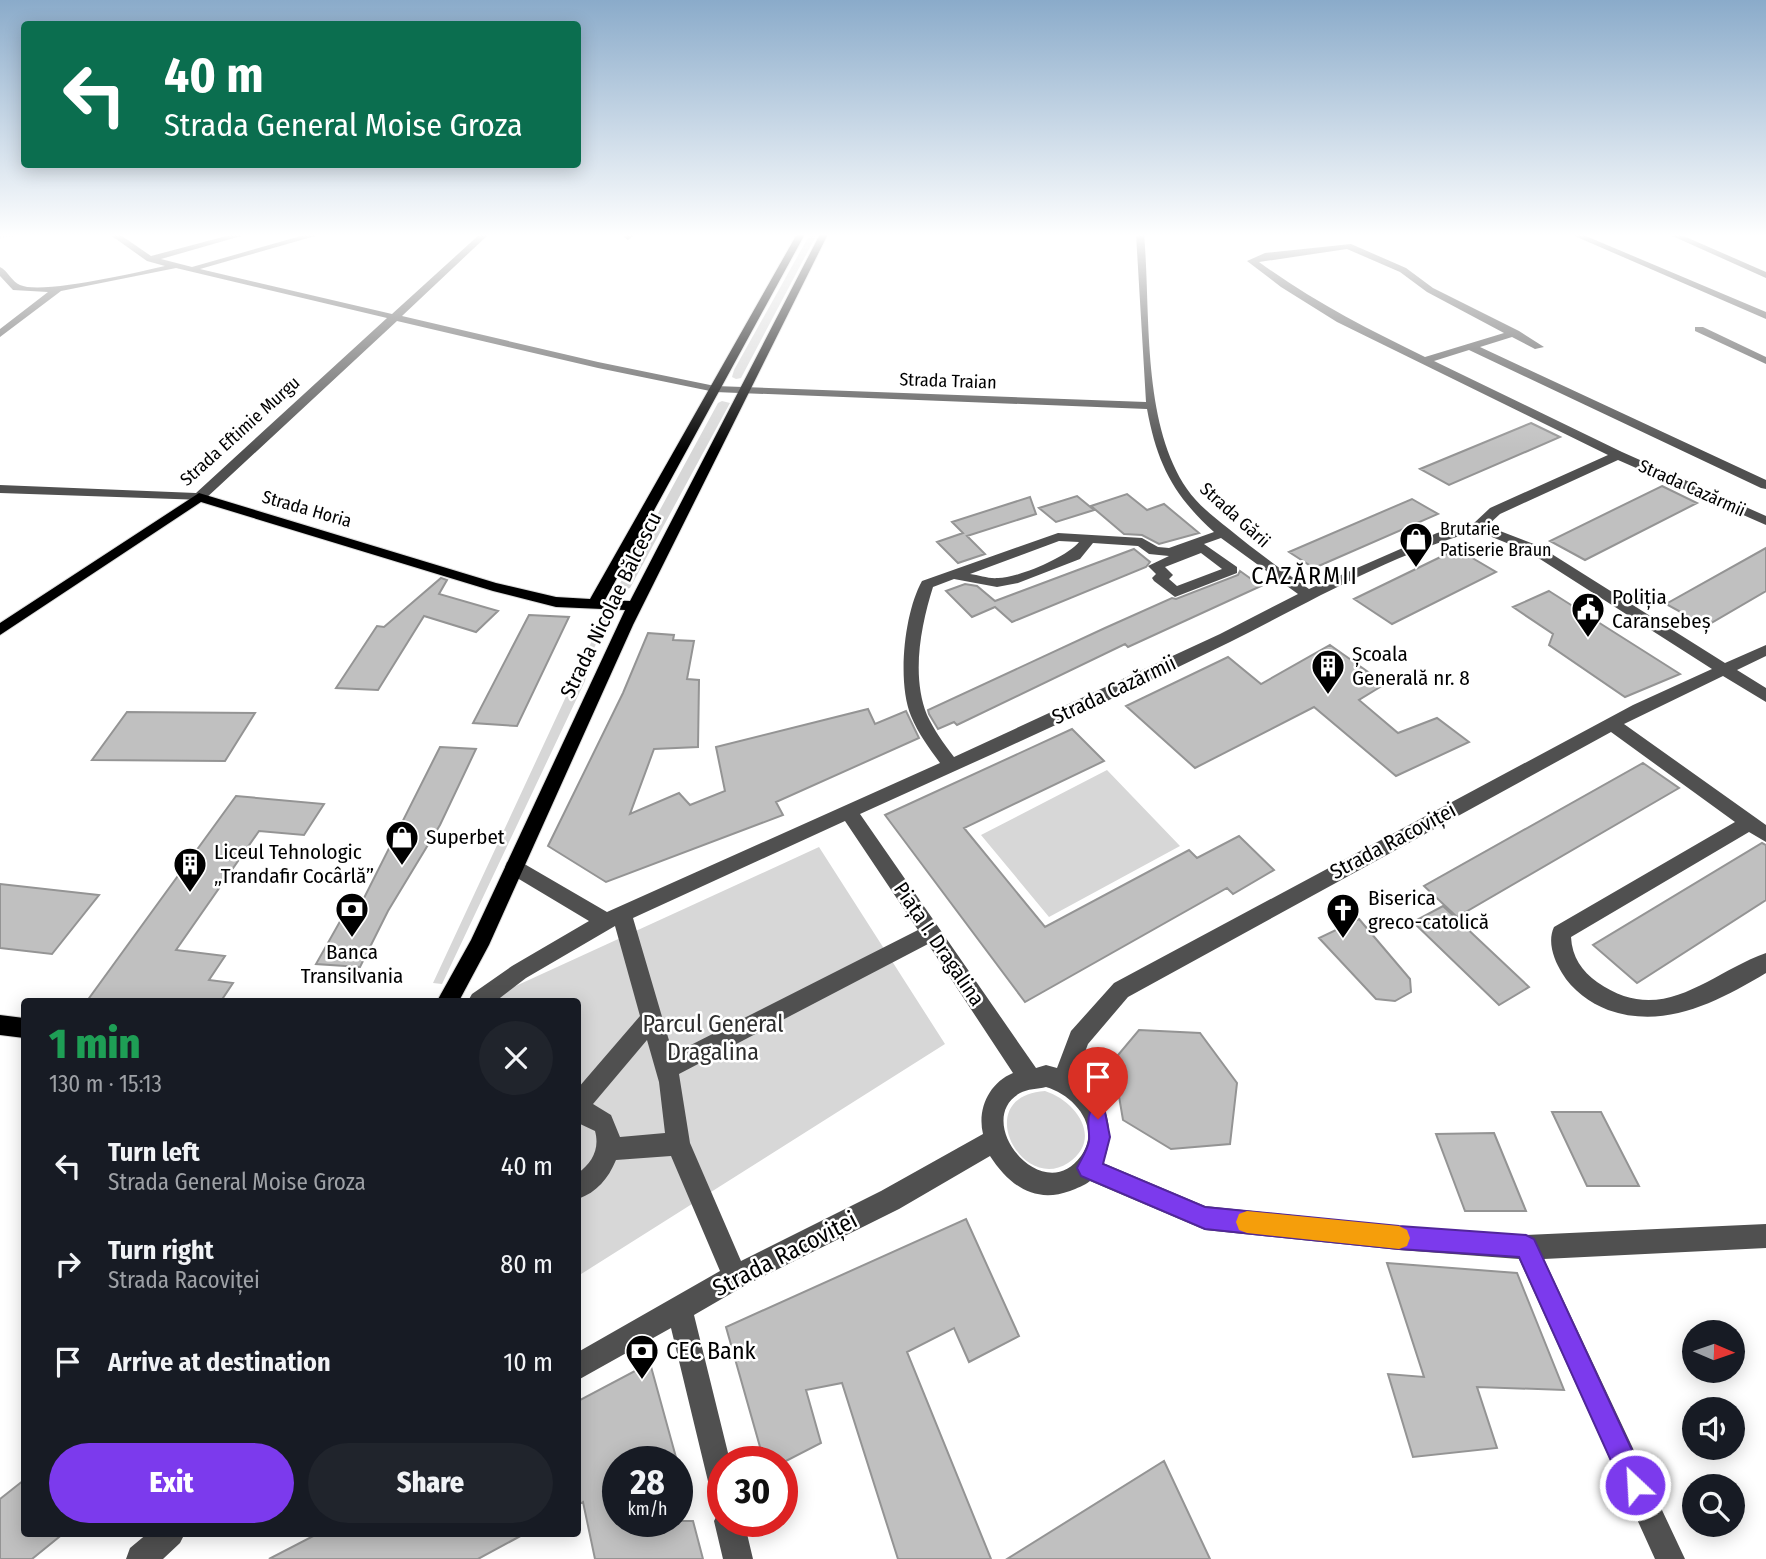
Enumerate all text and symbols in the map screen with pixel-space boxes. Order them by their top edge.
text: 40 m [164,46,264,105]
icon: left [49,49,140,140]
text: Strada General Moise Groza [164,106,523,144]
street label: Strada Traian [899,368,997,394]
street label: Strada Eftimie Murgu [176,371,304,491]
street label: Strada Cazărmii [1635,455,1749,521]
street label: Strada Gării [1195,478,1275,552]
street label: Strada Horia [260,486,354,532]
street label: Strada Nicolae Bălcescu [555,508,667,702]
place label: Brutarie Patiserie Braun [1440,518,1552,561]
shop icon: Brutarie Patiserie Braun [1397,520,1435,569]
district label: CAZĂRMII [1251,562,1359,590]
place label: Poliția Caransebeș [1612,584,1711,634]
public building icon: Poliția Caransebeș [1569,590,1607,639]
place label: Școala Generală nr. 8 [1352,641,1470,691]
building icon: Școala Generală nr. 8 [1309,647,1347,696]
street label: Strada Cazărmii [1048,650,1180,730]
street label: Strada Racoviței [1326,797,1460,885]
shop icon: Superbet [383,818,421,867]
place label: Superbet [426,824,505,850]
place label: Liceul Tehnologic „Trandafir Cocârlă” [214,839,374,889]
building icon: Liceul Tehnologic „Trandafir Cocârlă” [171,845,209,894]
street label: Piața I. Dragalina [888,877,990,1011]
place label: Biserica greco-catolică [1368,885,1489,935]
bank icon: Banca Transilvania [333,890,371,939]
church icon: Biserica greco-catolică [1324,891,1362,940]
place label: Banca Transilvania [301,939,403,989]
park label: Parcul General Dragalina [643,1010,783,1066]
text: 1 min [49,1019,140,1069]
button: close [479,1021,553,1095]
pin [1068,1047,1128,1119]
icon: arrive [1079,1058,1117,1096]
text: 130 m · 15:13 [49,1070,162,1098]
text: Turn left [108,1137,200,1168]
icon: left [49,1147,87,1185]
text: 40 m [501,1151,553,1182]
text: Strada General Moise Groza [108,1168,366,1196]
street label: Strada Racoviței [708,1206,862,1303]
text: Turn right [108,1235,214,1266]
icon: right [49,1245,87,1283]
text: 80 m [500,1249,553,1280]
text: Strada Racoviței [108,1266,260,1294]
north arrow [1682,1320,1745,1382]
map controls [1682,1320,1745,1537]
bank icon: CEC Bank [623,1332,661,1381]
place label: CEC Bank [666,1337,757,1365]
icon: arrive [49,1343,87,1381]
text: Arrive at destination [108,1347,331,1378]
text: 10 m [503,1347,553,1378]
button: sound [1682,1397,1745,1460]
button: Exit [49,1443,294,1523]
button: Share [308,1443,553,1523]
speed limit sign: 30 [707,1446,798,1537]
position arrow [1598,1448,1672,1522]
text: 28 [630,1461,665,1503]
button: search [1682,1474,1745,1537]
text: km/h [627,1498,668,1520]

